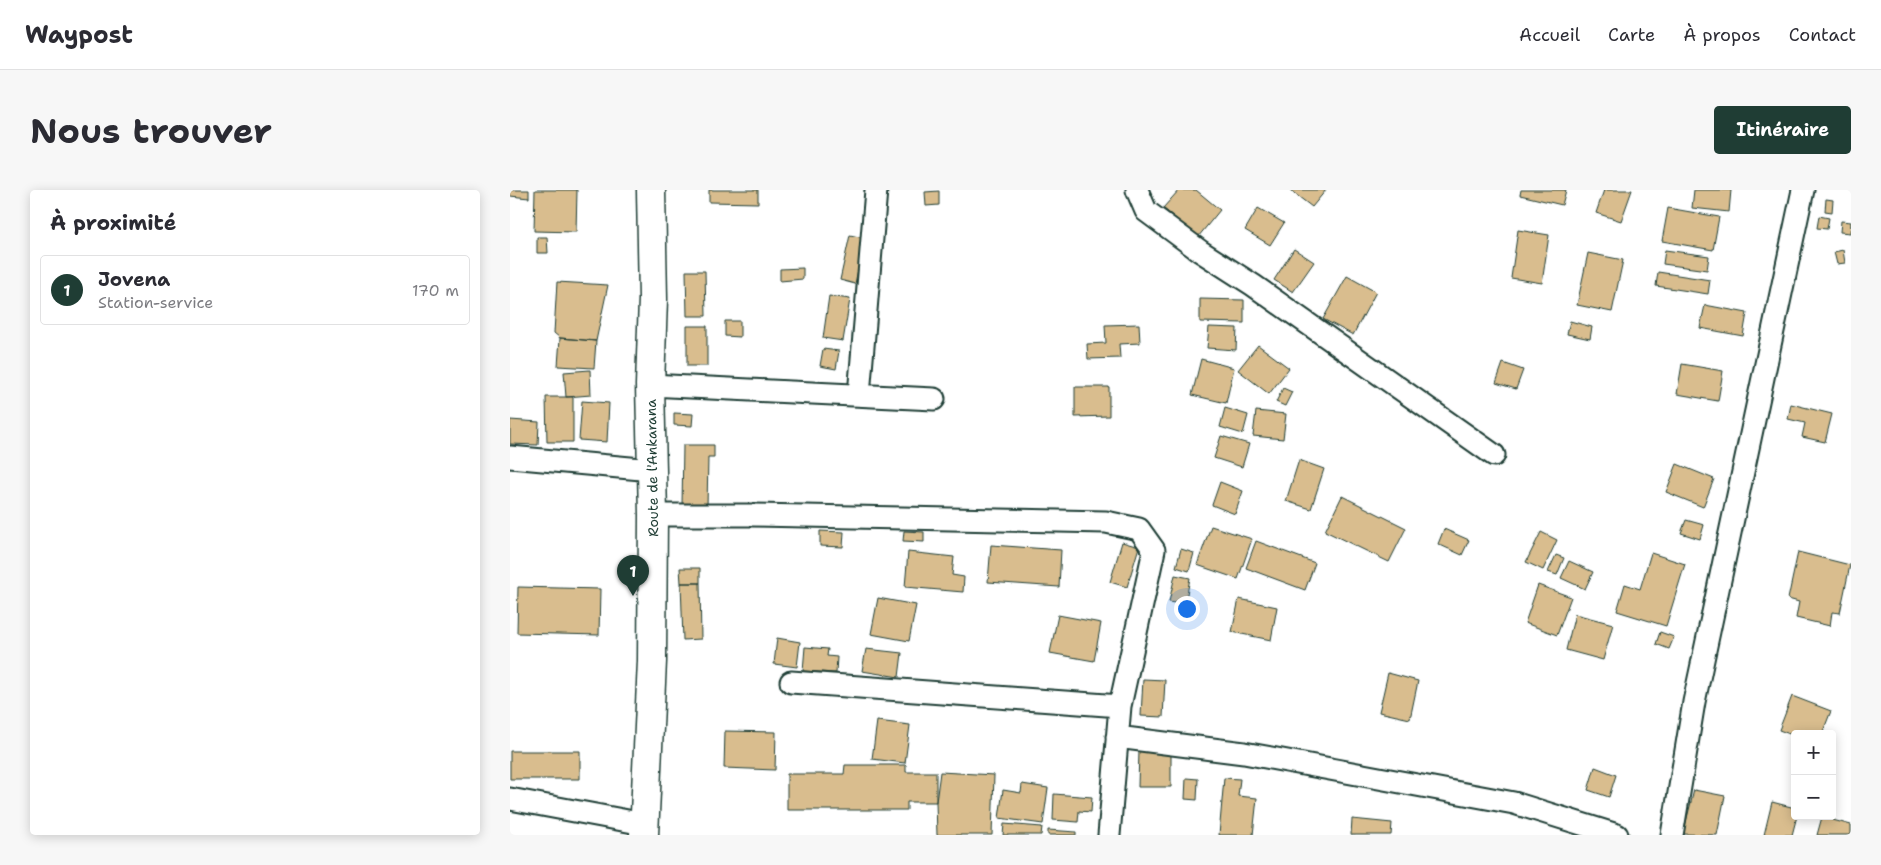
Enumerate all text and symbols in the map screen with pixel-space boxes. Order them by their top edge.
text: Waypost [25,19,133,51]
text: Accueil [1519,23,1580,47]
text: Carte [1608,23,1655,47]
text: À propos [1683,23,1761,47]
text: Contact [1789,23,1856,47]
button: Itinéraire [1714,106,1851,154]
text: Nous trouver [30,107,272,154]
text: À proximité [50,209,176,237]
text: Jovena [98,267,170,292]
text: 1 [63,280,71,301]
text: 170 m [412,280,459,301]
text: Station-service [98,292,213,313]
street label: Route de l'Ankarana [642,399,662,537]
pin: 1 [617,555,649,596]
your location [1174,596,1200,622]
map controls [1791,730,1836,820]
button: + [1791,730,1836,775]
button: − [1791,775,1836,820]

